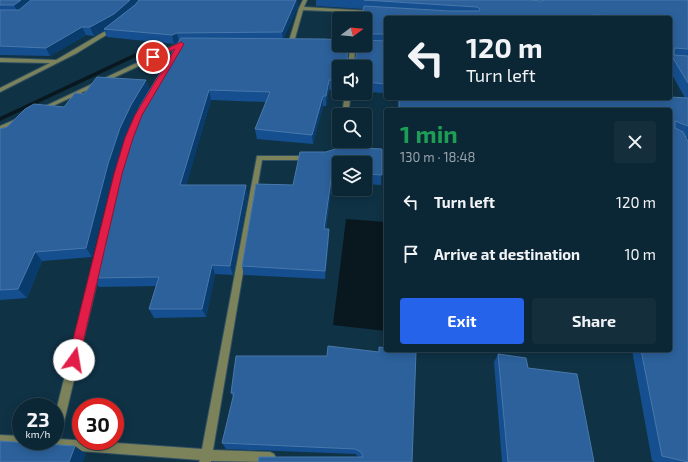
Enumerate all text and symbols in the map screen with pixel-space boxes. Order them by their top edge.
north arrow [332,12,372,52]
map controls [332,12,372,196]
text: 120 m [466,30,543,64]
icon: left [400,32,452,84]
pin [136,40,170,74]
icon: arrive [142,46,164,68]
button: sound [332,60,372,100]
text: Turn left [466,64,536,86]
button: search [332,108,372,148]
text: 1 min [400,119,458,148]
button: close [614,121,656,163]
text: 130 m · 18:48 [400,149,475,165]
button: layers [332,156,372,196]
icon: left [400,191,422,213]
text: Turn left [434,193,495,211]
text: 120 m [616,193,656,211]
icon: arrive [400,243,422,265]
text: Arrive at destination [434,245,580,263]
text: 10 m [624,245,656,263]
button: Exit [400,298,524,344]
button: Share [532,298,656,344]
position arrow [53,339,95,381]
speed limit sign: 30 [72,398,124,450]
text: 23 [27,407,49,431]
text: km/h [26,428,50,440]

